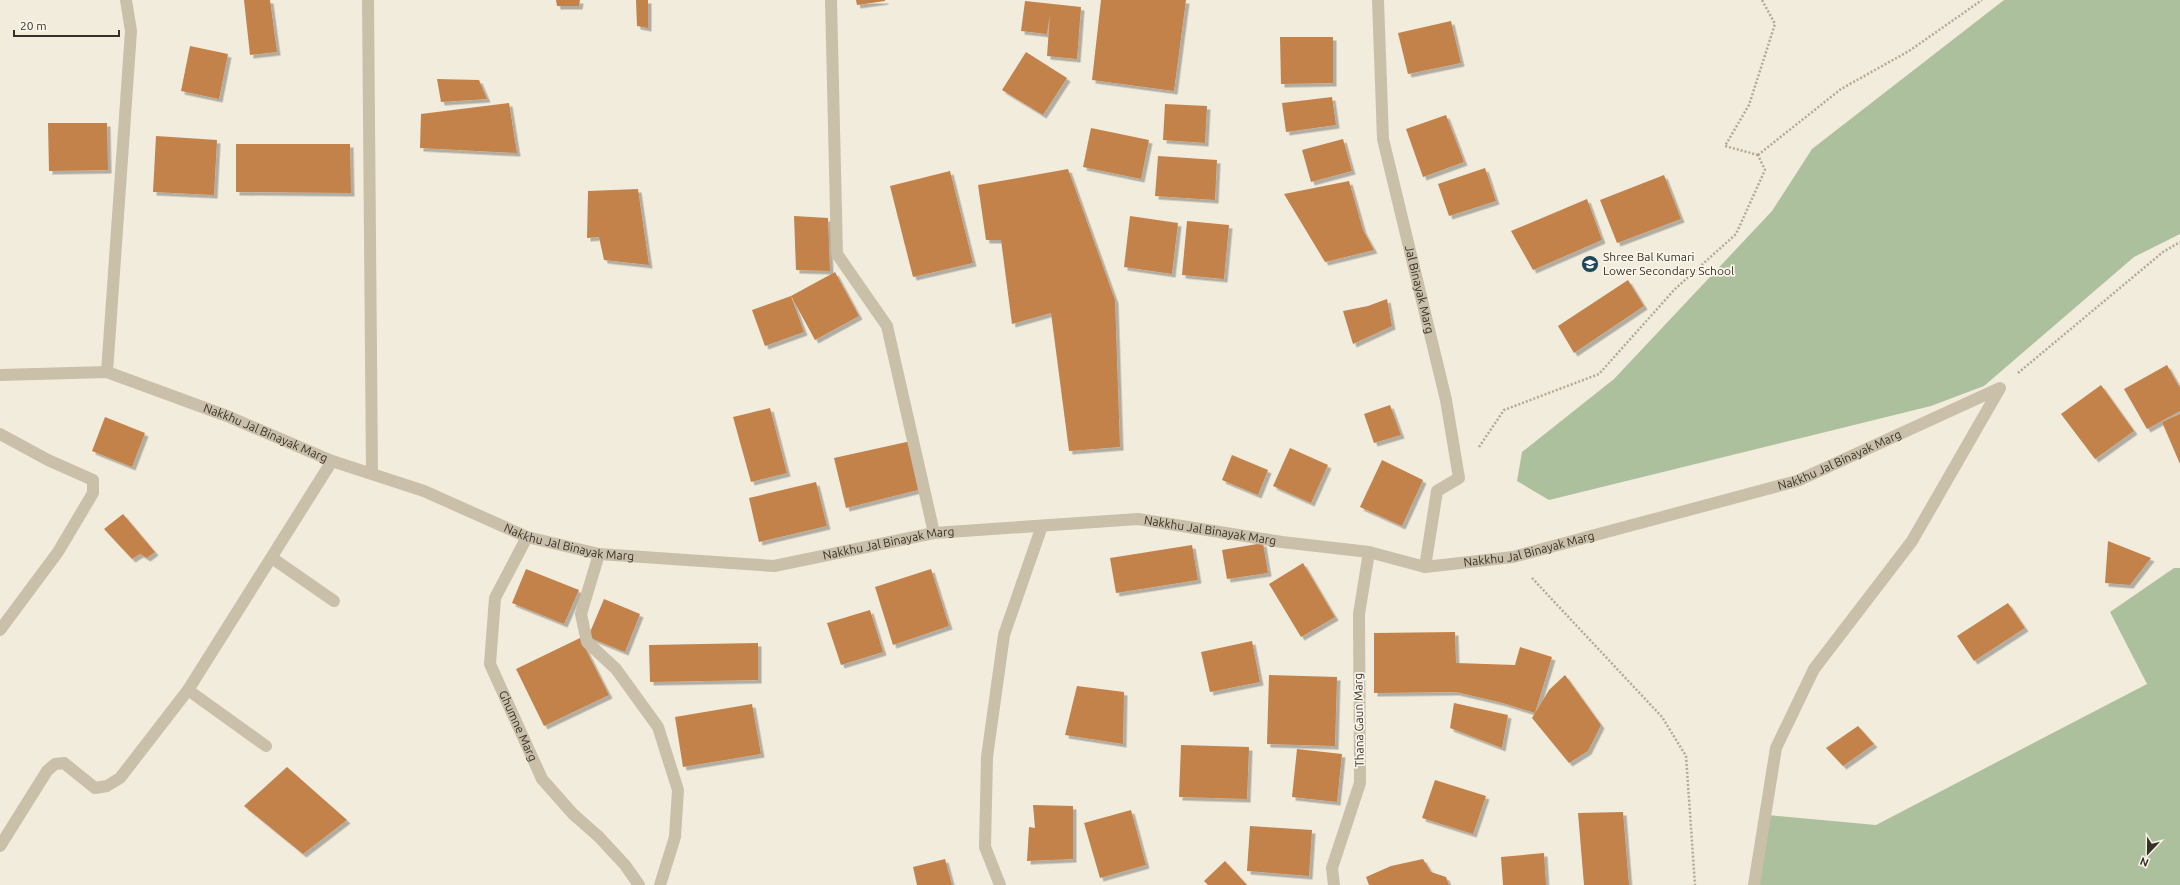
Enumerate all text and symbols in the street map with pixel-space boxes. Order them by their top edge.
scale bar [14,12,119,38]
text: 20 m [20,19,47,32]
street label: Jal Binayak Marg [1403,244,1437,335]
place label: Shree Bal Kumari Lower Secondary School [1603,250,1734,277]
school or university icon: Shree Bal Kumari Lower Secondary School [1580,254,1600,274]
street label: Nakkhu Jal Binayak Marg [202,401,330,464]
street label: Nakkhu Jal Binayak Marg [1776,427,1903,492]
street label: Nakkhu Jal Binayak Marg [1143,513,1277,547]
street label: Nakkhu Jal Binayak Marg [502,521,635,562]
street label: Nakkhu Jal Binayak Marg [822,525,955,562]
street label: Nakkhu Jal Binayak Marg [1463,529,1596,569]
street label: Thana Gaun Marg [1351,673,1366,767]
street label: Ghumne Marg [497,688,540,763]
north arrow [2128,833,2168,873]
text: N [2138,855,2150,869]

